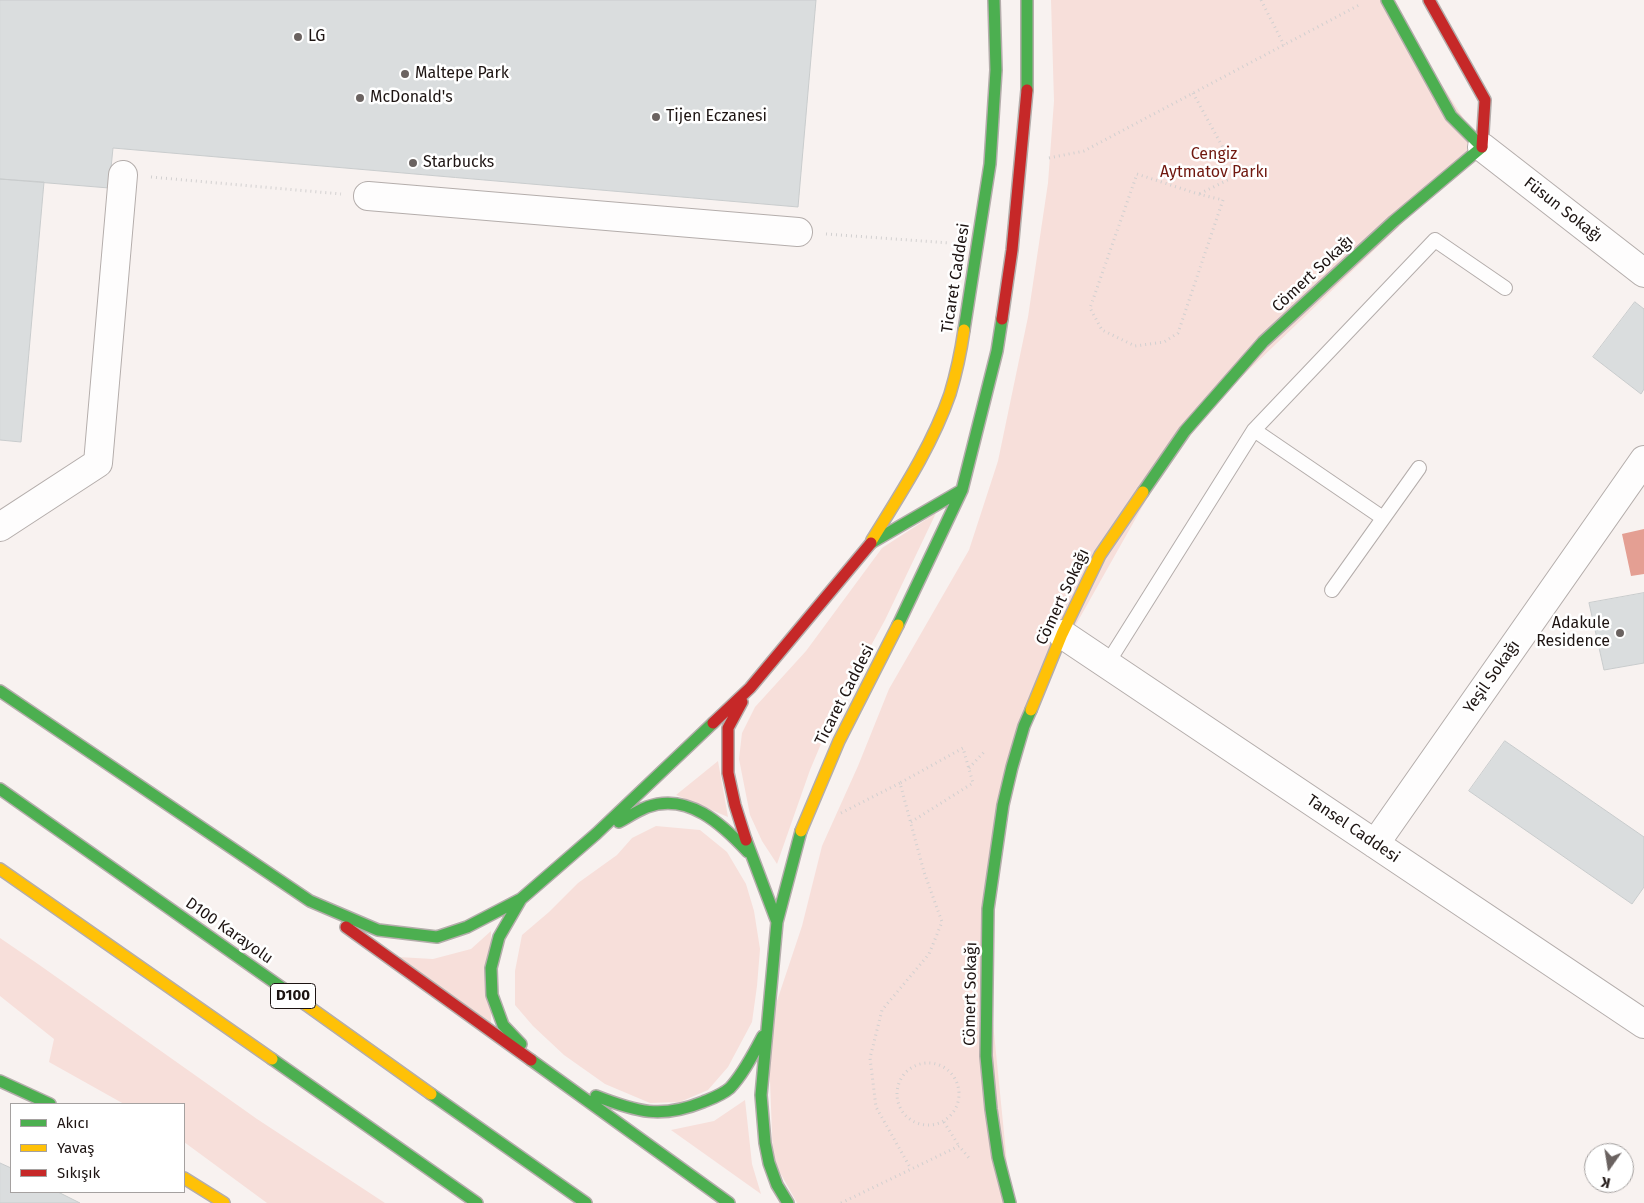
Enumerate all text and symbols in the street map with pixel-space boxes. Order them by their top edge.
place label: LG [308,27,325,47]
marker: LG [292,31,304,43]
place label: Maltepe Park [415,64,509,84]
marker: Maltepe Park [399,68,411,80]
place label: McDonald's [370,88,453,108]
marker: McDonald's [354,92,366,104]
place label: Tijen Eczanesi [666,107,767,127]
marker: Tijen Eczanesi [650,111,662,123]
park label: Cengiz Aytmatov Parkı [1160,145,1268,183]
place label: Starbucks [423,153,494,173]
marker: Starbucks [407,157,419,169]
street label: Füsun Sokağı [1520,173,1606,247]
street label: Ticaret Caddesi [938,222,974,334]
street label: Cömert Sokağı [1268,232,1358,316]
street label: Cömert Sokağı [1032,546,1094,648]
place label: Adakule Residence [1536,614,1610,652]
marker: Adakule Residence [1614,627,1626,639]
street label: Yeşil Sokağı [1460,637,1524,717]
street label: Ticaret Caddesi [811,641,879,749]
street label: Tansel Caddesi [1303,791,1403,867]
street label: D100 Karayolu [182,894,276,968]
street label: Cömert Sokağı [960,942,982,1046]
road number: D100 [270,984,316,1008]
legend [10,1103,185,1193]
text: Akıcı [57,1114,89,1132]
text: Yavaş [57,1139,94,1157]
north arrow [1584,1143,1634,1193]
text: Sıkışık [57,1164,100,1182]
text: K [1600,1173,1612,1191]

